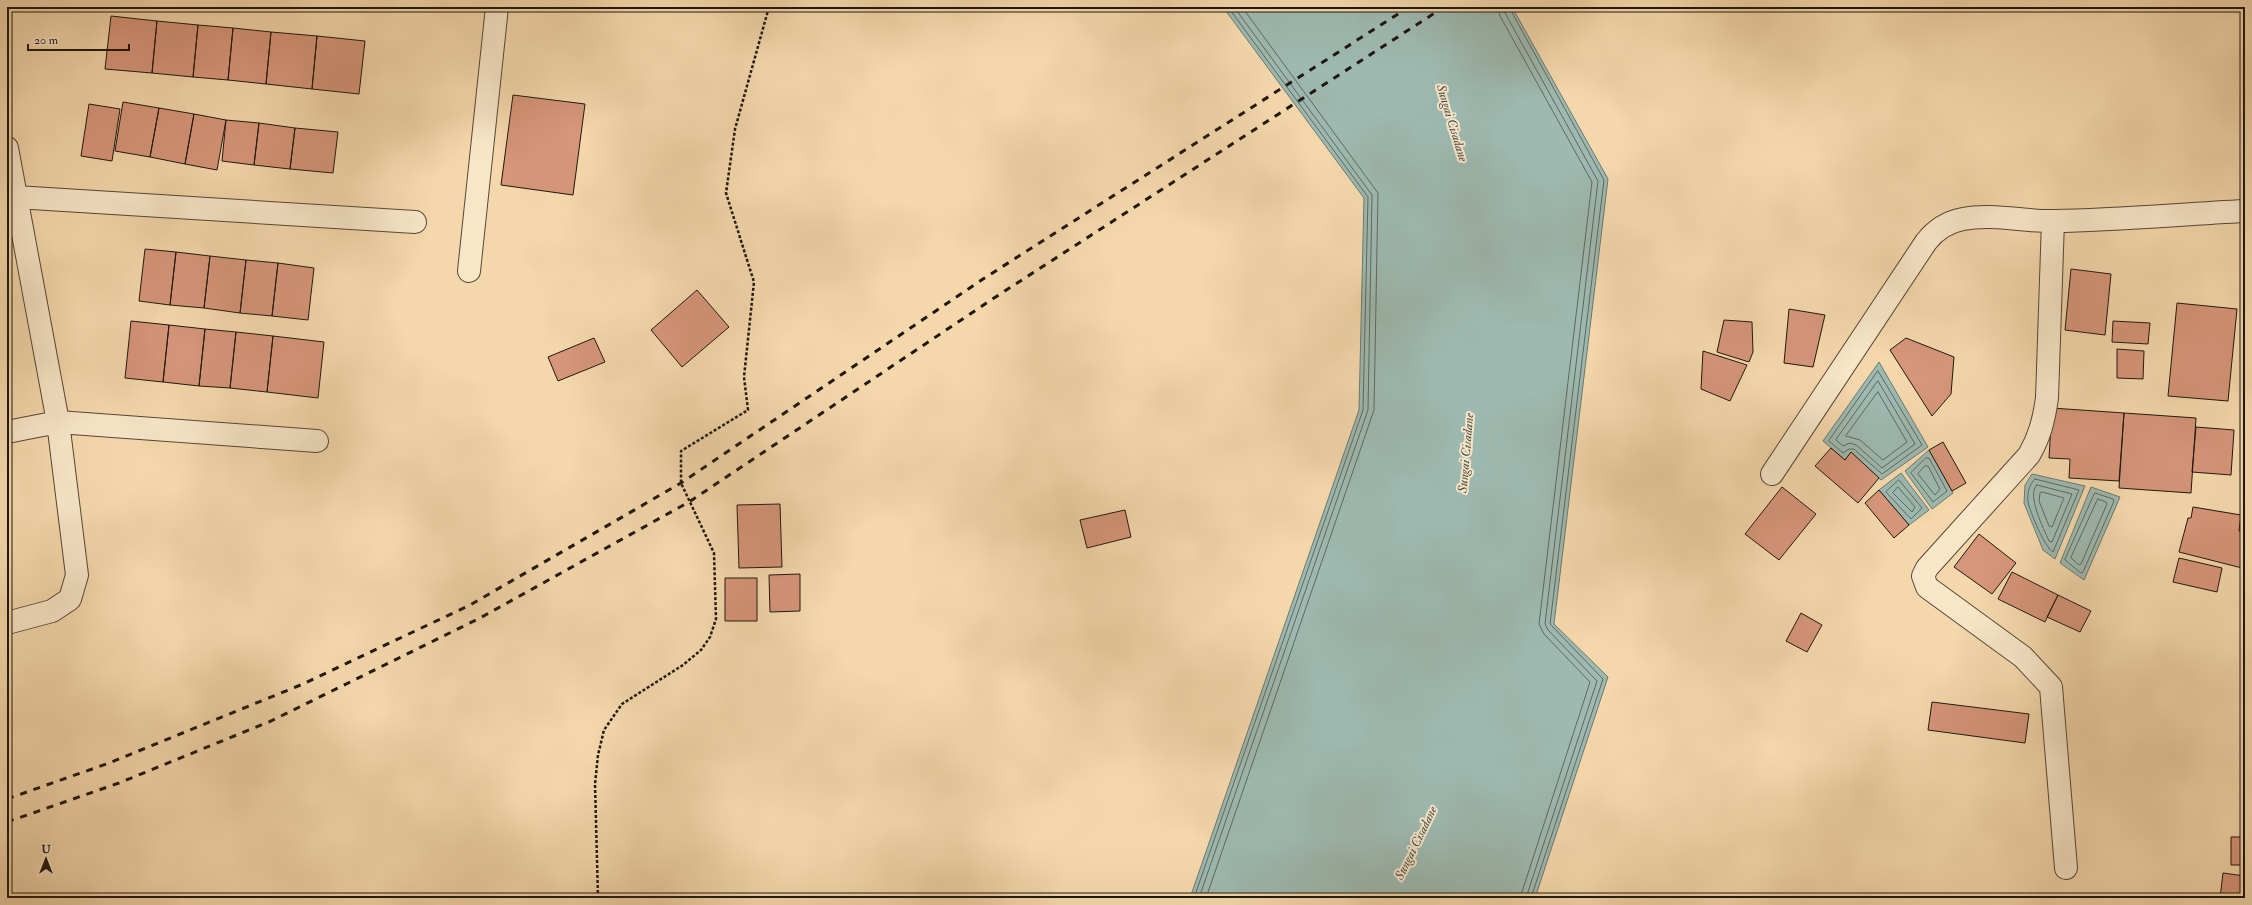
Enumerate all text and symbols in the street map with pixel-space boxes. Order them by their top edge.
scale bar [28,26,129,52]
text: 20 m [34,33,59,48]
water label: Sungai Cisadane [1432,81,1472,164]
water label: Sungai Cisadane [1454,412,1478,495]
water label: Sungai Cisadane [1391,803,1441,883]
north arrow [26,839,66,879]
text: U [41,843,51,856]

